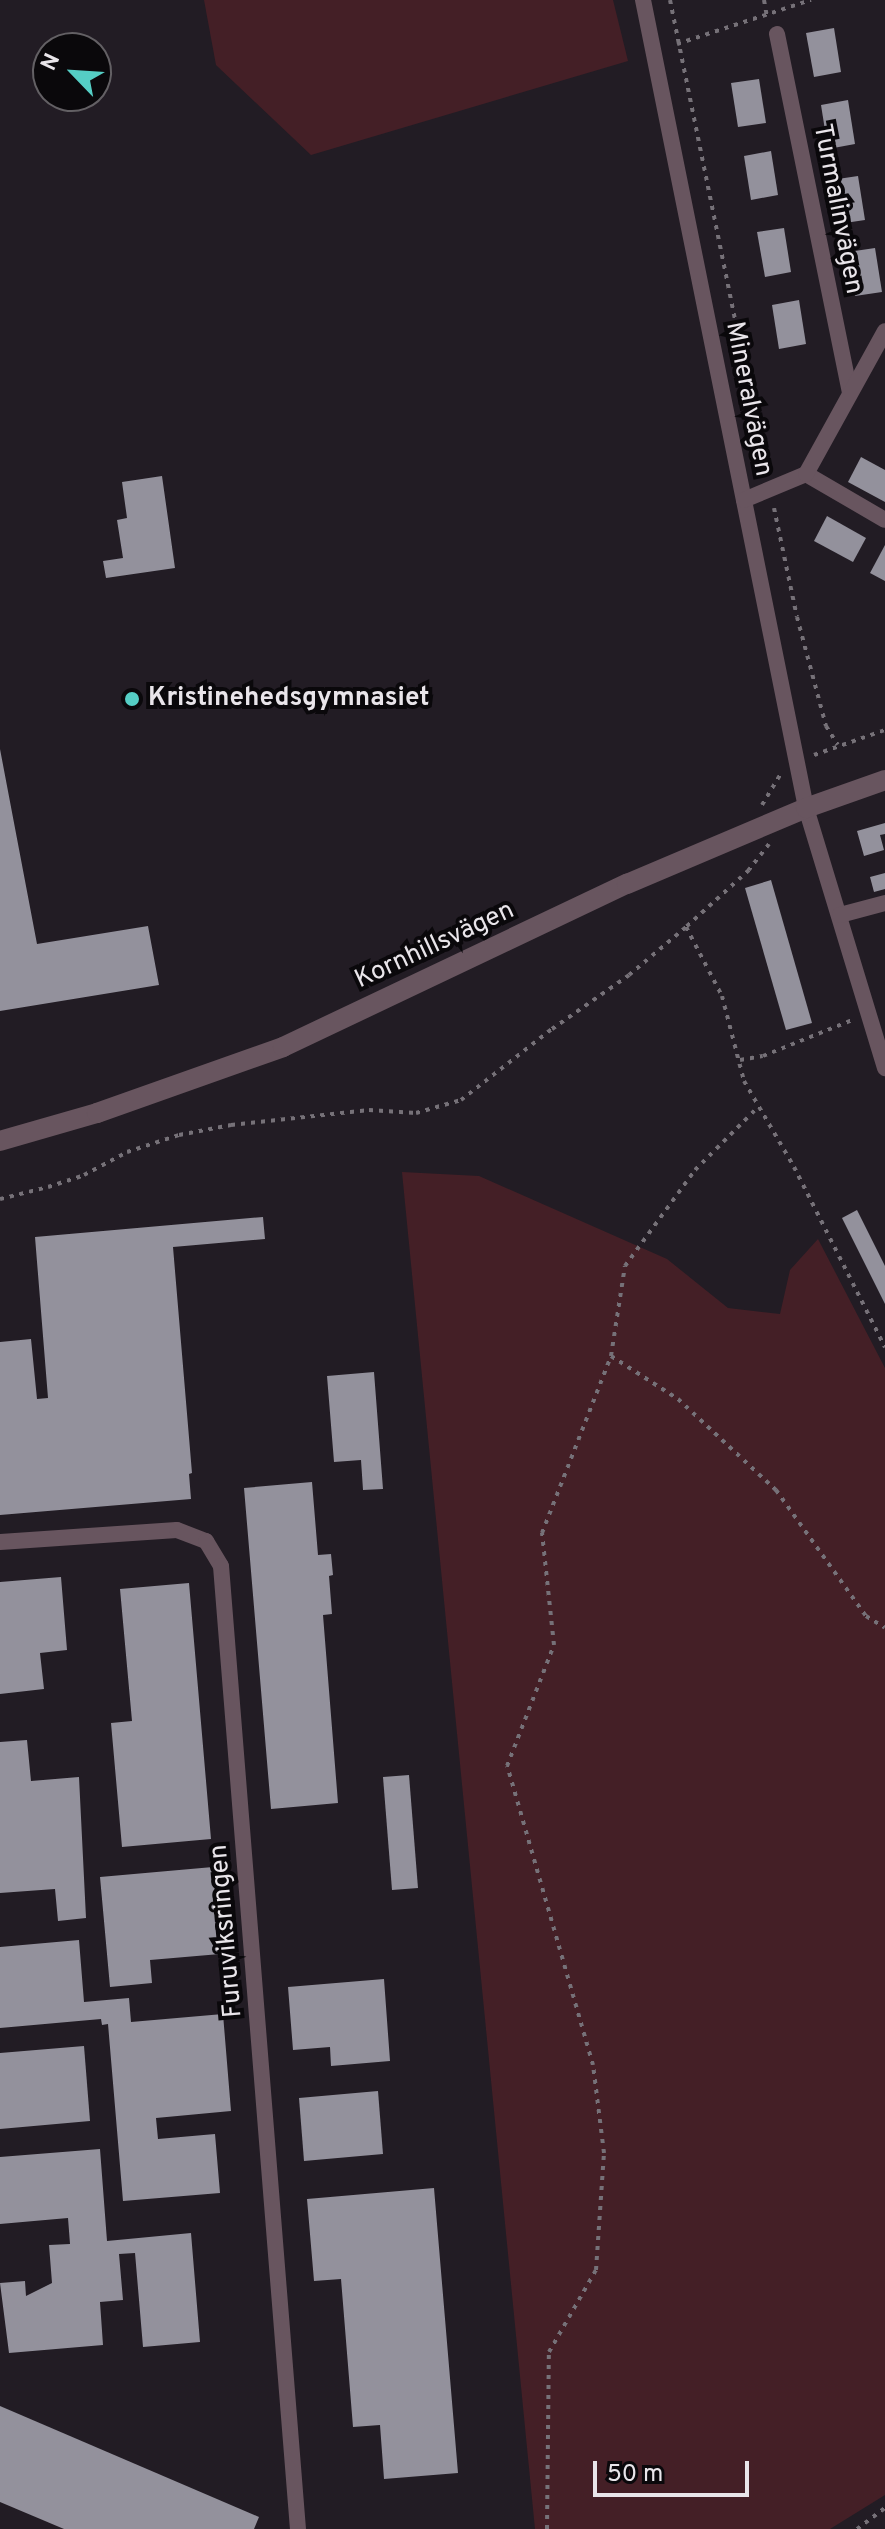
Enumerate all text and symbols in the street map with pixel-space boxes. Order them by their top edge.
north arrow [32,32,112,112]
text: N [36,50,67,75]
street label: Turmalinvägen [805,121,869,297]
street label: Mineralvägen [718,319,778,479]
place label: Kristinehedsgymnasiet [148,683,429,715]
marker: Kristinehedsgymnasiet [123,690,141,708]
street label: Kornhillsvägen [350,896,520,996]
street label: Furuviksringen [204,1843,250,2019]
scale bar [597,2445,753,2495]
text: 50 m [607,2460,663,2490]

